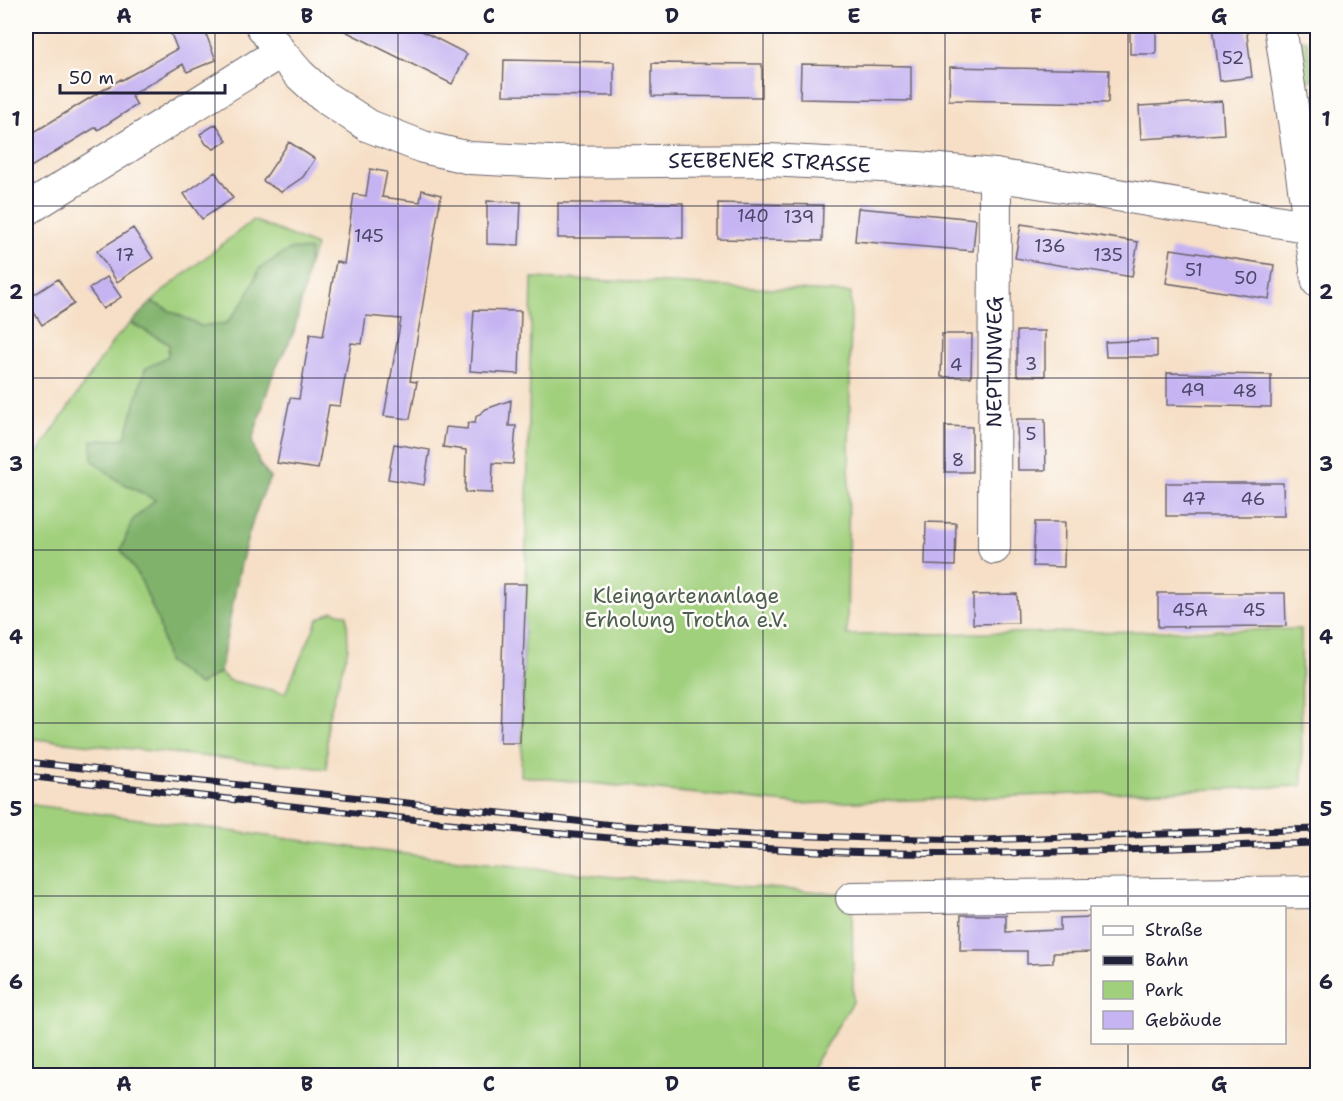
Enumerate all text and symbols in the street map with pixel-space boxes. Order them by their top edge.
text: A [116,3,132,29]
text: B [301,3,313,29]
text: C [483,3,495,29]
text: D [665,3,679,29]
text: E [847,3,861,29]
text: F [1030,3,1042,29]
text: G [1211,3,1227,29]
house number: 52 [1222,46,1244,70]
scale bar [60,57,225,95]
text: 50 m [69,66,114,90]
text: 1 [11,106,21,132]
text: 1 [1321,106,1331,132]
street label: SEEBENER STRASSE [668,146,871,179]
house number: 140 [737,204,769,228]
house number: 139 [784,205,814,229]
house number: 145 [354,224,384,248]
house number: 136 [1034,234,1066,258]
house number: 17 [115,243,135,267]
house number: 135 [1093,243,1123,267]
house number: 51 [1185,258,1203,282]
house number: 50 [1234,266,1258,290]
text: 2 [9,279,23,305]
text: 2 [1319,279,1333,305]
street label: NEPTUNWEG [980,296,1009,428]
house number: 3 [1025,352,1037,376]
house number: 4 [950,353,962,377]
house number: 49 [1181,378,1205,402]
house number: 48 [1233,379,1257,403]
house number: 5 [1025,422,1037,446]
house number: 8 [952,448,964,472]
text: 3 [9,451,23,477]
text: 3 [1319,451,1333,477]
house number: 47 [1182,487,1206,511]
house number: 46 [1241,487,1265,511]
park label: Kleingartenanlage Erholung Trotha e.V. [584,582,788,634]
house number: 45A [1172,598,1208,622]
house number: 45 [1242,598,1266,622]
text: 4 [9,624,23,650]
text: 4 [1319,624,1333,650]
text: 5 [10,796,22,822]
text: 5 [1320,796,1332,822]
legend [1091,906,1286,1044]
text: Straße [1145,918,1203,942]
text: Bahn [1145,948,1189,972]
text: 6 [9,969,23,995]
text: 6 [1319,969,1333,995]
text: Park [1145,978,1184,1002]
text: Gebäude [1145,1008,1222,1032]
text: A [116,1071,132,1097]
text: B [301,1071,313,1097]
text: C [483,1071,495,1097]
text: D [665,1071,679,1097]
text: E [847,1071,861,1097]
text: F [1030,1071,1042,1097]
text: G [1211,1071,1227,1097]

